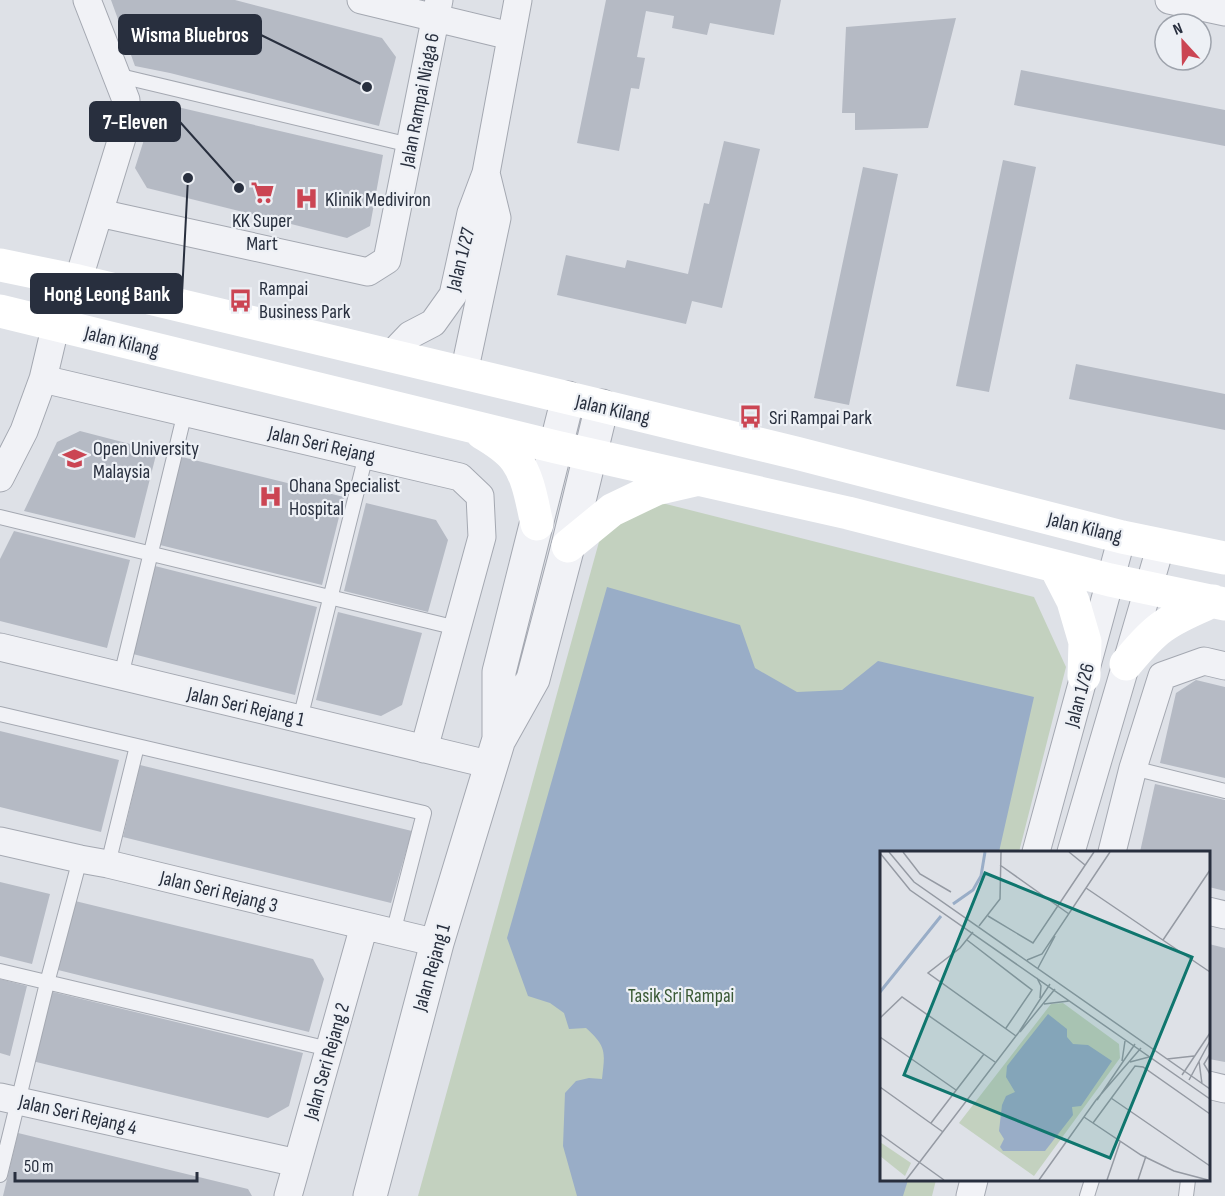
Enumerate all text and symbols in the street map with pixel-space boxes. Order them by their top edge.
north arrow [1153,12,1213,72]
callout: Wisma Bluebros [119,15,261,54]
text: N [1170,19,1185,40]
text: Wisma Bluebros [131,23,249,48]
street label: Jalan Rampai Niaga 6 [395,31,445,170]
callout: 7-Eleven [90,102,180,141]
text: 7-Eleven [102,110,168,135]
supermarket icon: KK Super Mart [249,180,275,206]
hospital icon: Klinik Mediviron [294,186,320,212]
place label: Klinik Mediviron [325,188,431,212]
place label: KK Super Mart [232,209,292,256]
street label: Jalan 1/27 [441,225,480,294]
callout: Hong Leong Bank [31,274,182,313]
place label: Rampai Business Park [259,277,351,324]
text: Hong Leong Bank [44,282,170,307]
bus stop icon: Rampai Business Park [228,287,254,313]
street label: Jalan Kilang [81,321,161,363]
street label: Jalan Kilang [572,390,652,430]
bus stop icon: Sri Rampai Park [738,404,764,430]
place label: Sri Rampai Park [769,406,872,430]
street label: Jalan Seri Rejang [265,421,378,469]
place label: Open University Malaysia [93,437,199,484]
school or university icon: Open University Malaysia [62,446,88,472]
place label: Ohana Specialist Hospital [289,474,400,521]
hospital icon: Ohana Specialist Hospital [258,484,284,510]
street label: Jalan Kilang [1044,507,1124,549]
street label: Jalan 1/26 [1060,661,1100,731]
street label: Jalan Seri Rejang 1 [184,682,307,732]
inset map [880,851,1210,1181]
street label: Jalan Seri Rejang 3 [156,865,280,918]
street label: Jalan Rejang 1 [408,921,456,1015]
park label: Tasik Sri Rampai [628,984,734,1008]
street label: Jalan Seri Rejang 2 [299,1000,355,1123]
street label: Jalan Seri Rejang 4 [15,1089,139,1140]
scale bar [15,1145,196,1183]
text: 50 m [24,1156,54,1177]

